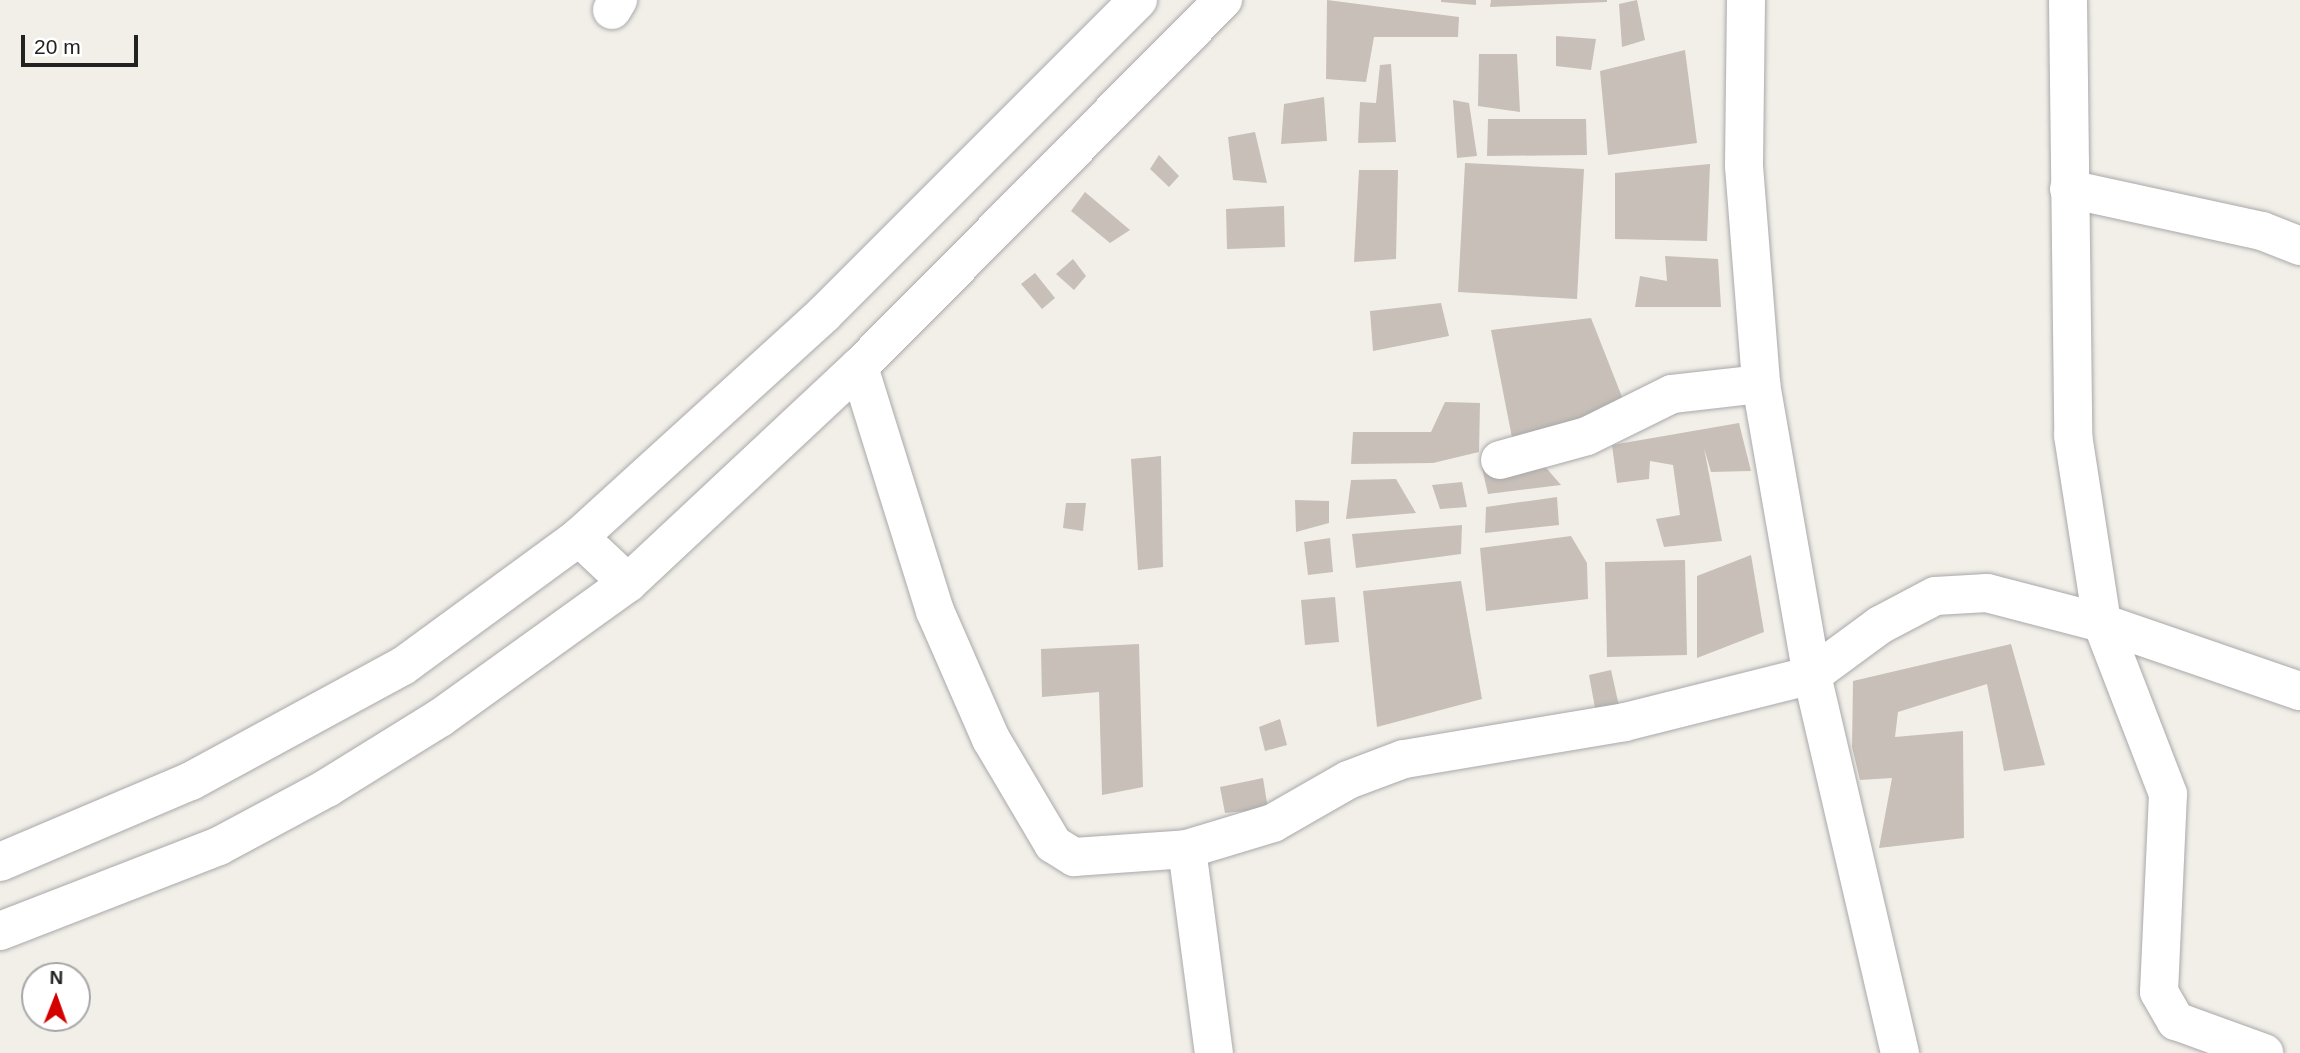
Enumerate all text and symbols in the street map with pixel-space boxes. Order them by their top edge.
scale bar [24,21,142,65]
text: 20 m [34,35,81,58]
north arrow [21,962,91,1032]
text: N [49,967,63,988]

